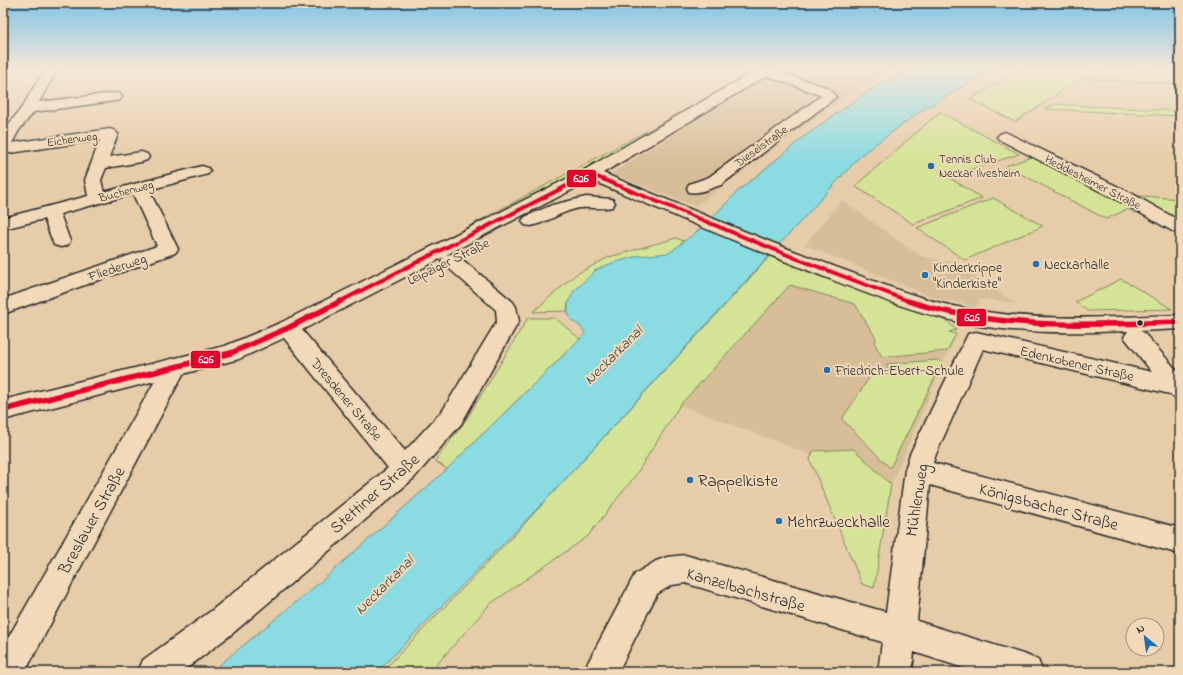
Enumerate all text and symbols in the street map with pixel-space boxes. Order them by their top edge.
street label: Dieselstraße [730,121,792,173]
street label: Eichenweg [46,128,98,153]
place label: Tennis Club Neckar Ilvesheim [939,151,1020,183]
street label: Heddesheimer Straße [1041,151,1144,215]
marker: Tennis Club Neckar Ilvesheim [926,161,936,171]
line badge: 626 [566,169,597,188]
text: 626 [572,171,589,187]
street label: Buchenweg [96,176,156,209]
street label: Leipziger Straße [404,233,495,292]
street label: Fliederweg [85,249,150,289]
place label: Neckarhalle [1044,255,1110,276]
place label: Kinderkrippe "Kinderkiste" [933,258,1003,295]
marker: Neckarhalle [1031,259,1041,269]
marker: Kinderkrippe "Kinderkiste" [920,270,930,280]
line badge: 626 [956,308,987,327]
text: 626 [963,310,980,326]
unlabelled marker [1135,318,1145,328]
water label: Neckarkanal [579,319,650,390]
street label: Edenkobener Straße [1018,341,1136,388]
line badge: 626 [190,350,221,369]
text: 626 [197,352,214,368]
street label: Dresdener Straße [304,353,387,446]
place label: Friedrich-Ebert-Schule [834,361,965,382]
marker: Friedrich-Ebert-Schule [822,365,832,375]
street label: Stettiner Straße [325,448,426,540]
street label: Breslauer Straße [52,462,132,580]
street label: Mühlenweg [899,462,938,539]
place label: Rappelkiste [698,469,778,494]
marker: Rappelkiste [685,475,695,485]
street label: Königsbacher Straße [976,477,1121,540]
place label: Mehrzweckhalle [787,510,890,535]
marker: Mehrzweckhalle [774,516,784,526]
water label: Neckarkanal [350,549,421,620]
street label: Kanzelbachstraße [683,562,808,619]
north arrow [1125,617,1165,657]
text: N [1134,620,1148,638]

